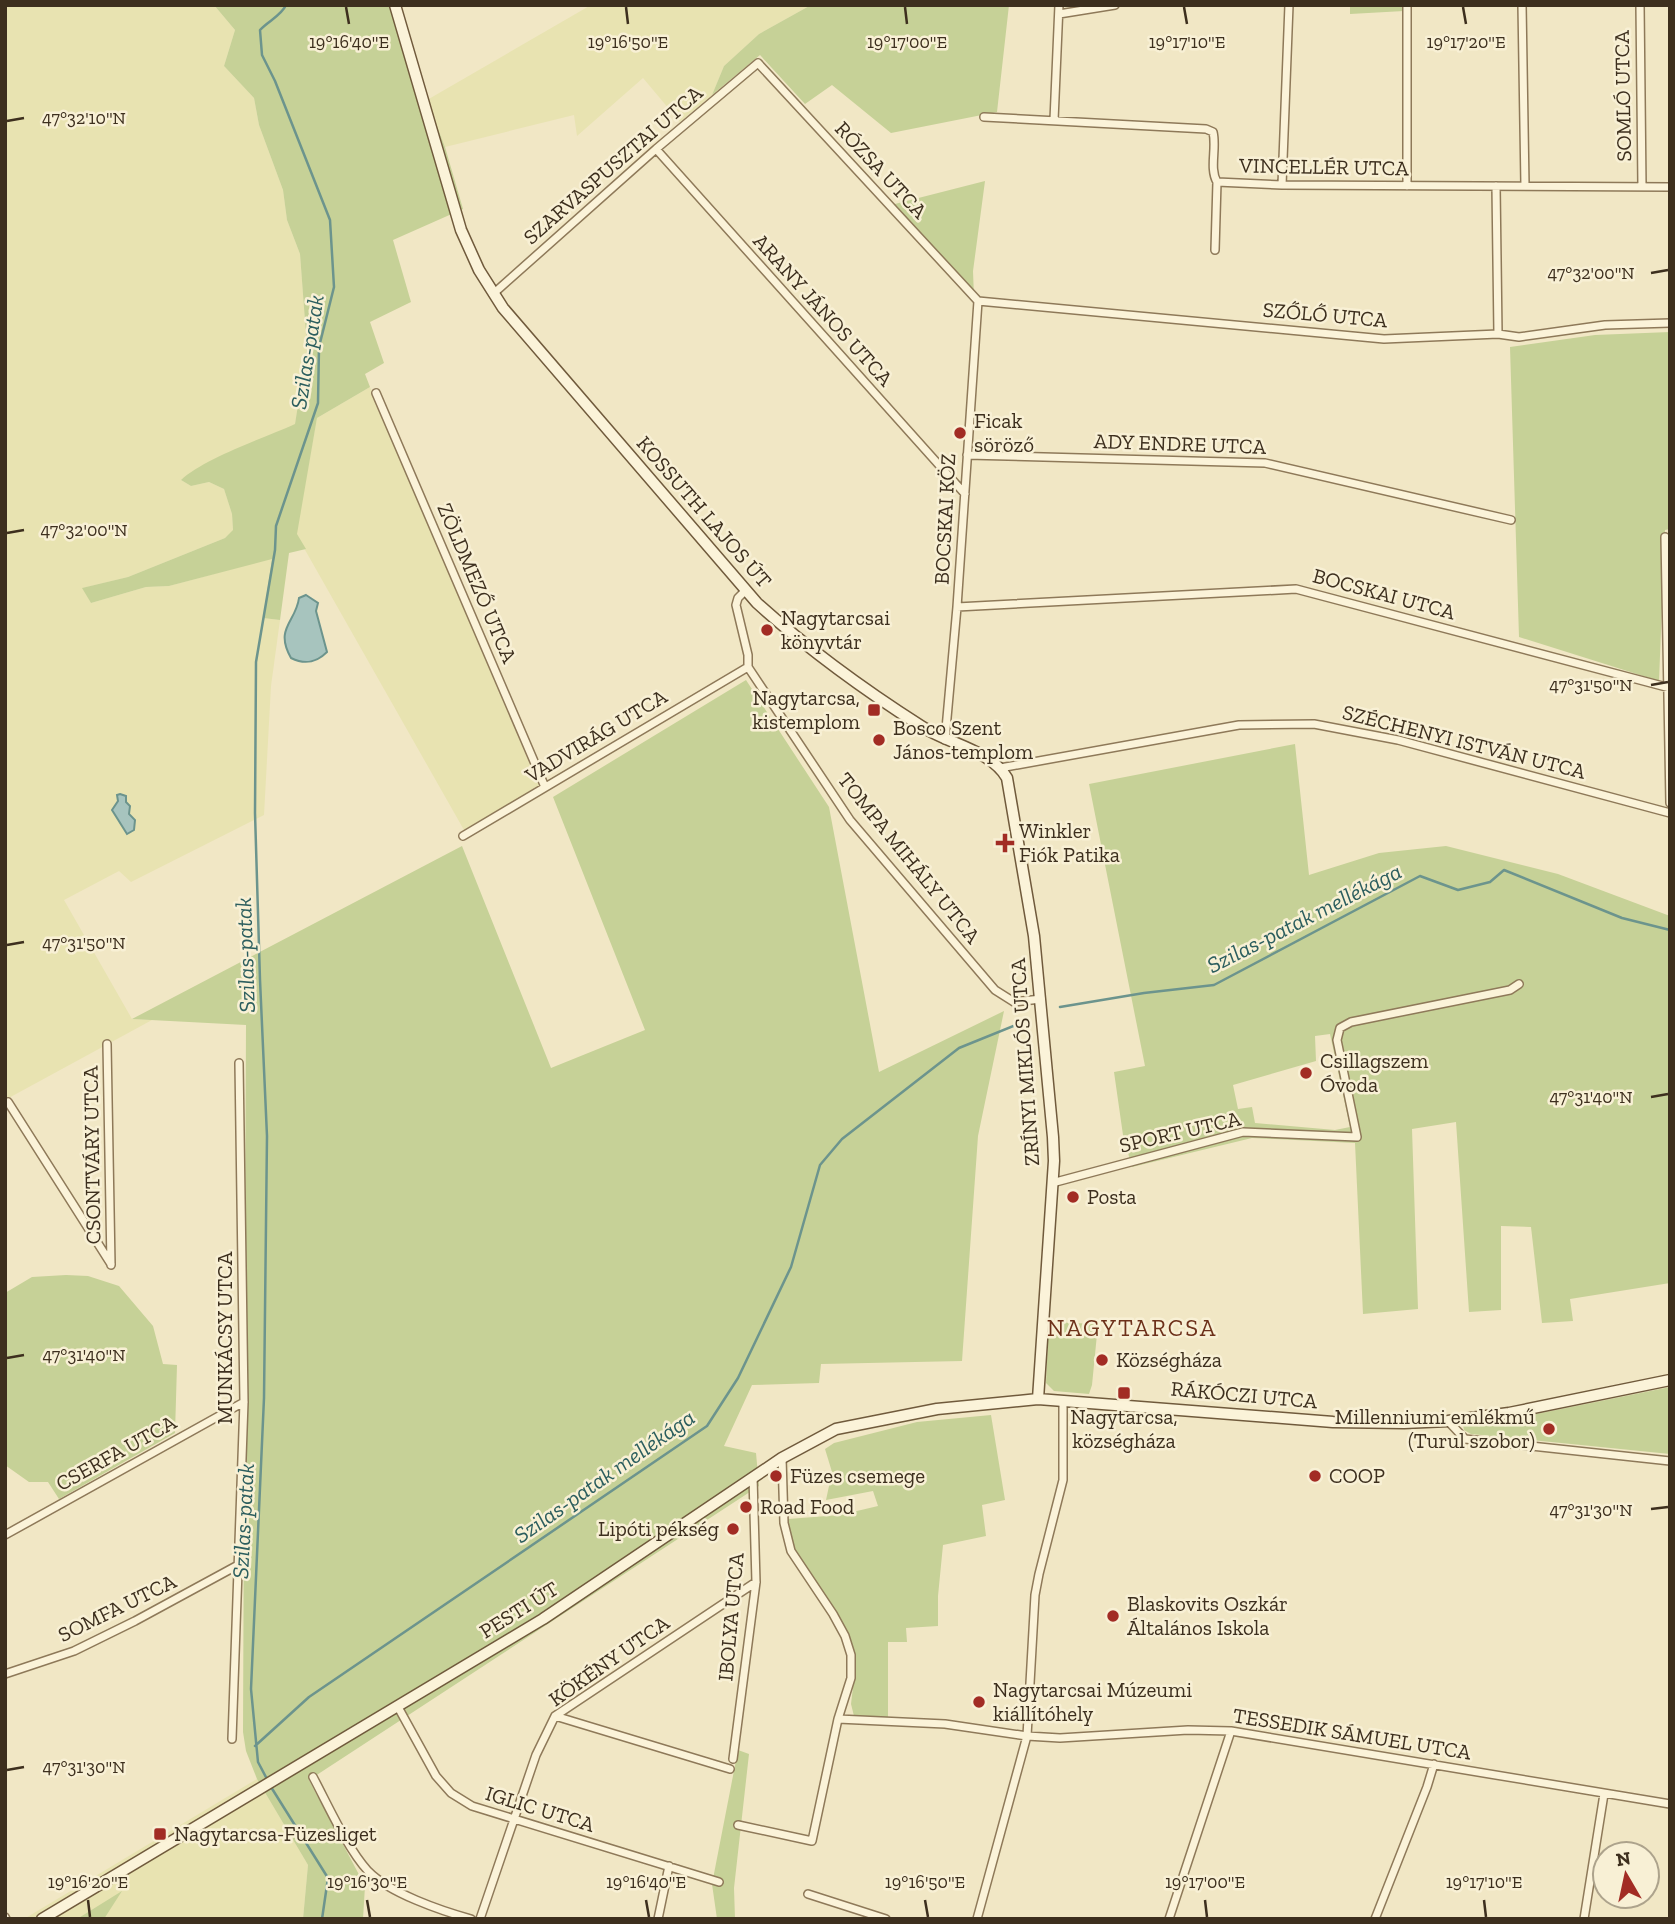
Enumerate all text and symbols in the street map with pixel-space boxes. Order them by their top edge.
street label: SOMLÓ UTCA [1609,30,1636,162]
text: 19°16'40"E [309,31,389,53]
text: 19°16'50"E [588,31,668,53]
text: 19°17'00"E [867,31,947,53]
text: 19°17'10"E [1149,31,1225,53]
text: 19°17'20"E [1426,31,1506,53]
street label: SZARVASPUSZTAI UTCA [518,80,708,249]
text: 47°32'10"N [42,107,126,129]
street label: RÓZSA UTCA [830,116,933,224]
street label: VINCELLÉR UTCA [1238,153,1409,180]
street label: ARANY JÁNOS UTCA [748,228,899,391]
text: 47°32'00"N [1547,262,1635,284]
water label: Szilas-patak [284,293,330,411]
street label: SZŐLŐ UTCA [1262,297,1389,332]
place label: Ficak söröző [974,408,1034,457]
marker: Ficak söröző [952,425,968,441]
street label: ADY ENDRE UTCA [1093,428,1267,459]
street label: KOSSUTH LAJOS ÚT [632,431,777,593]
street label: BOCSKAI KÖZ [929,453,960,585]
street label: ZÖLDMEZŐ UTCA [433,499,523,667]
text: 47°32'00"N [40,519,128,541]
street label: BOCSKAI UTCA [1310,562,1459,625]
place label: Nagytarcsai könyvtár [781,605,890,654]
marker: Nagytarcsai könyvtár [759,622,775,638]
text: 47°31'50"N [1549,674,1633,696]
street label: VADVIRÁG UTCA [519,683,671,788]
place label: Nagytarcsa, kistemplom [752,685,860,734]
street label: SZÉCHENYI ISTVÁN UTCA [1340,699,1589,784]
marker: Nagytarcsa, kistemplom [866,702,882,718]
place label: Bosco Szent János-templom [893,715,1033,764]
marker: Bosco Szent János-templom [871,732,887,748]
street label: TOMPA MIHÁLY UTCA [833,767,986,948]
place label: Winkler Fiók Patika [1019,818,1120,867]
marker: Winkler Fiók Patika [997,835,1013,851]
water label: Szilas-patak mellékága [1202,857,1406,979]
water label: Szilas-patak [229,897,261,1013]
text: 47°31'50"N [42,932,126,954]
street label: ZRÍNYI MIKLÓS UTCA [1005,957,1044,1167]
place label: Csillagszem Óvoda [1320,1048,1428,1097]
street label: CSONTVÁRY UTCA [77,1065,106,1245]
marker: Csillagszem Óvoda [1298,1065,1314,1081]
text: 47°31'40"N [1549,1086,1633,1108]
street label: SPORT UTCA [1117,1105,1243,1158]
place label: Posta [1087,1184,1137,1209]
marker: Posta [1065,1189,1081,1205]
street label: MUNKÁCSY UTCA [212,1251,237,1424]
district label: NAGYTARCSA [1047,1313,1217,1342]
text: 47°31'40"N [42,1344,126,1366]
place label: Községháza [1116,1347,1222,1372]
marker: Községháza [1094,1352,1110,1368]
street label: RÁKÓCZI UTCA [1170,1376,1319,1413]
marker: Nagytarcsa, községháza [1116,1385,1132,1401]
water label: Szilas-patak mellékága [508,1403,700,1549]
place label: Nagytarcsa, községháza [1070,1404,1178,1453]
place label: Millenniumi emlékmű (Turul szobor) [1335,1404,1535,1453]
street label: CSERFA UTCA [51,1409,181,1496]
marker: Millenniumi emlékmű (Turul szobor) [1541,1421,1557,1437]
water label: Szilas-patak [226,1463,260,1579]
place label: Füzes csemege [790,1463,925,1488]
place label: COOP [1329,1463,1385,1488]
marker: Füzes csemege [768,1468,784,1484]
marker: COOP [1307,1468,1323,1484]
place label: Road Food [760,1494,855,1519]
marker: Road Food [738,1499,754,1515]
text: 47°31'30"N [1550,1499,1632,1521]
place label: Lipóti pékség [598,1516,719,1541]
marker: Lipóti pékség [725,1521,741,1537]
street label: IBOLYA UTCA [712,1551,749,1682]
street label: SOMFA UTCA [54,1568,180,1647]
street label: PESTI ÚT [475,1576,563,1644]
place label: Blaskovits Oszkár Általános Iskola [1127,1591,1288,1640]
marker: Blaskovits Oszkár Általános Iskola [1105,1608,1121,1624]
street label: KÖKÉNY UTCA [544,1610,674,1711]
place label: Nagytarcsai Múzeumi kiállítóhely [993,1677,1192,1726]
marker: Nagytarcsai Múzeumi kiállítóhely [971,1694,987,1710]
street label: TESSEDIK SÁMUEL UTCA [1231,1702,1473,1765]
text: 47°31'30"N [43,1756,125,1778]
street label: IGLIC UTCA [483,1780,598,1837]
place label: Nagytarcsa-Füzesliget [174,1821,377,1846]
marker: Nagytarcsa-Füzesliget [152,1826,168,1842]
north arrow [1591,1840,1661,1910]
text: N [1614,1846,1632,1871]
text: 19°16'20"E [48,1871,128,1893]
text: 19°16'30"E [327,1871,407,1893]
text: 19°16'40"E [606,1871,686,1893]
text: 19°16'50"E [885,1871,965,1893]
text: 19°17'00"E [1165,1871,1245,1893]
text: 19°17'10"E [1446,1871,1522,1893]

